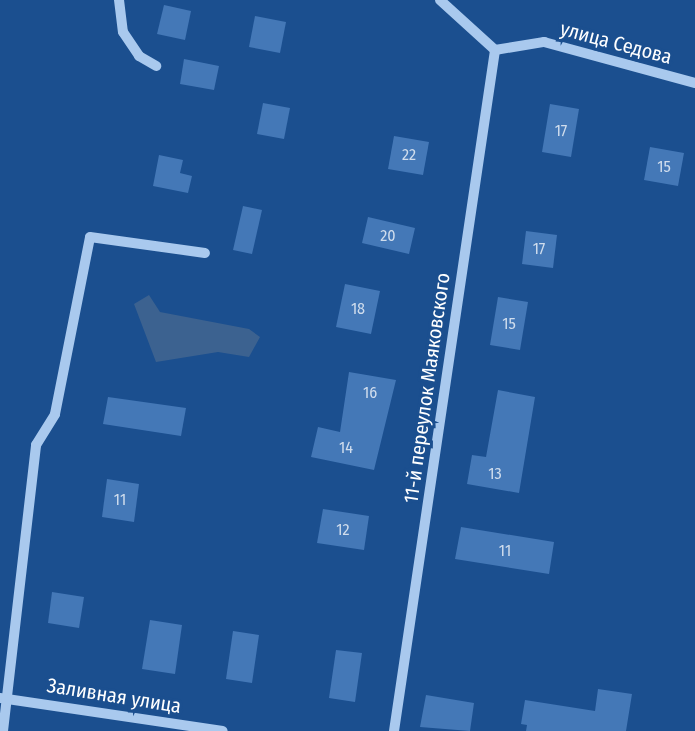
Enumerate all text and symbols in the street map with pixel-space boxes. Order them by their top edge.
street label: улица Седова [558,17,674,69]
house number: 17 [555,121,567,141]
house number: 22 [402,145,416,165]
house number: 15 [657,157,671,177]
house number: 20 [380,226,396,246]
house number: 17 [533,239,545,259]
street label: 11-й переулок Маяковского [399,271,455,505]
house number: 18 [351,299,365,319]
house number: 15 [502,314,516,334]
house number: 16 [363,383,377,403]
house number: 14 [339,438,353,458]
house number: 13 [488,464,502,484]
house number: 11 [114,490,126,510]
house number: 12 [336,520,350,540]
house number: 11 [499,541,511,561]
street label: Заливная улица [45,674,183,718]

